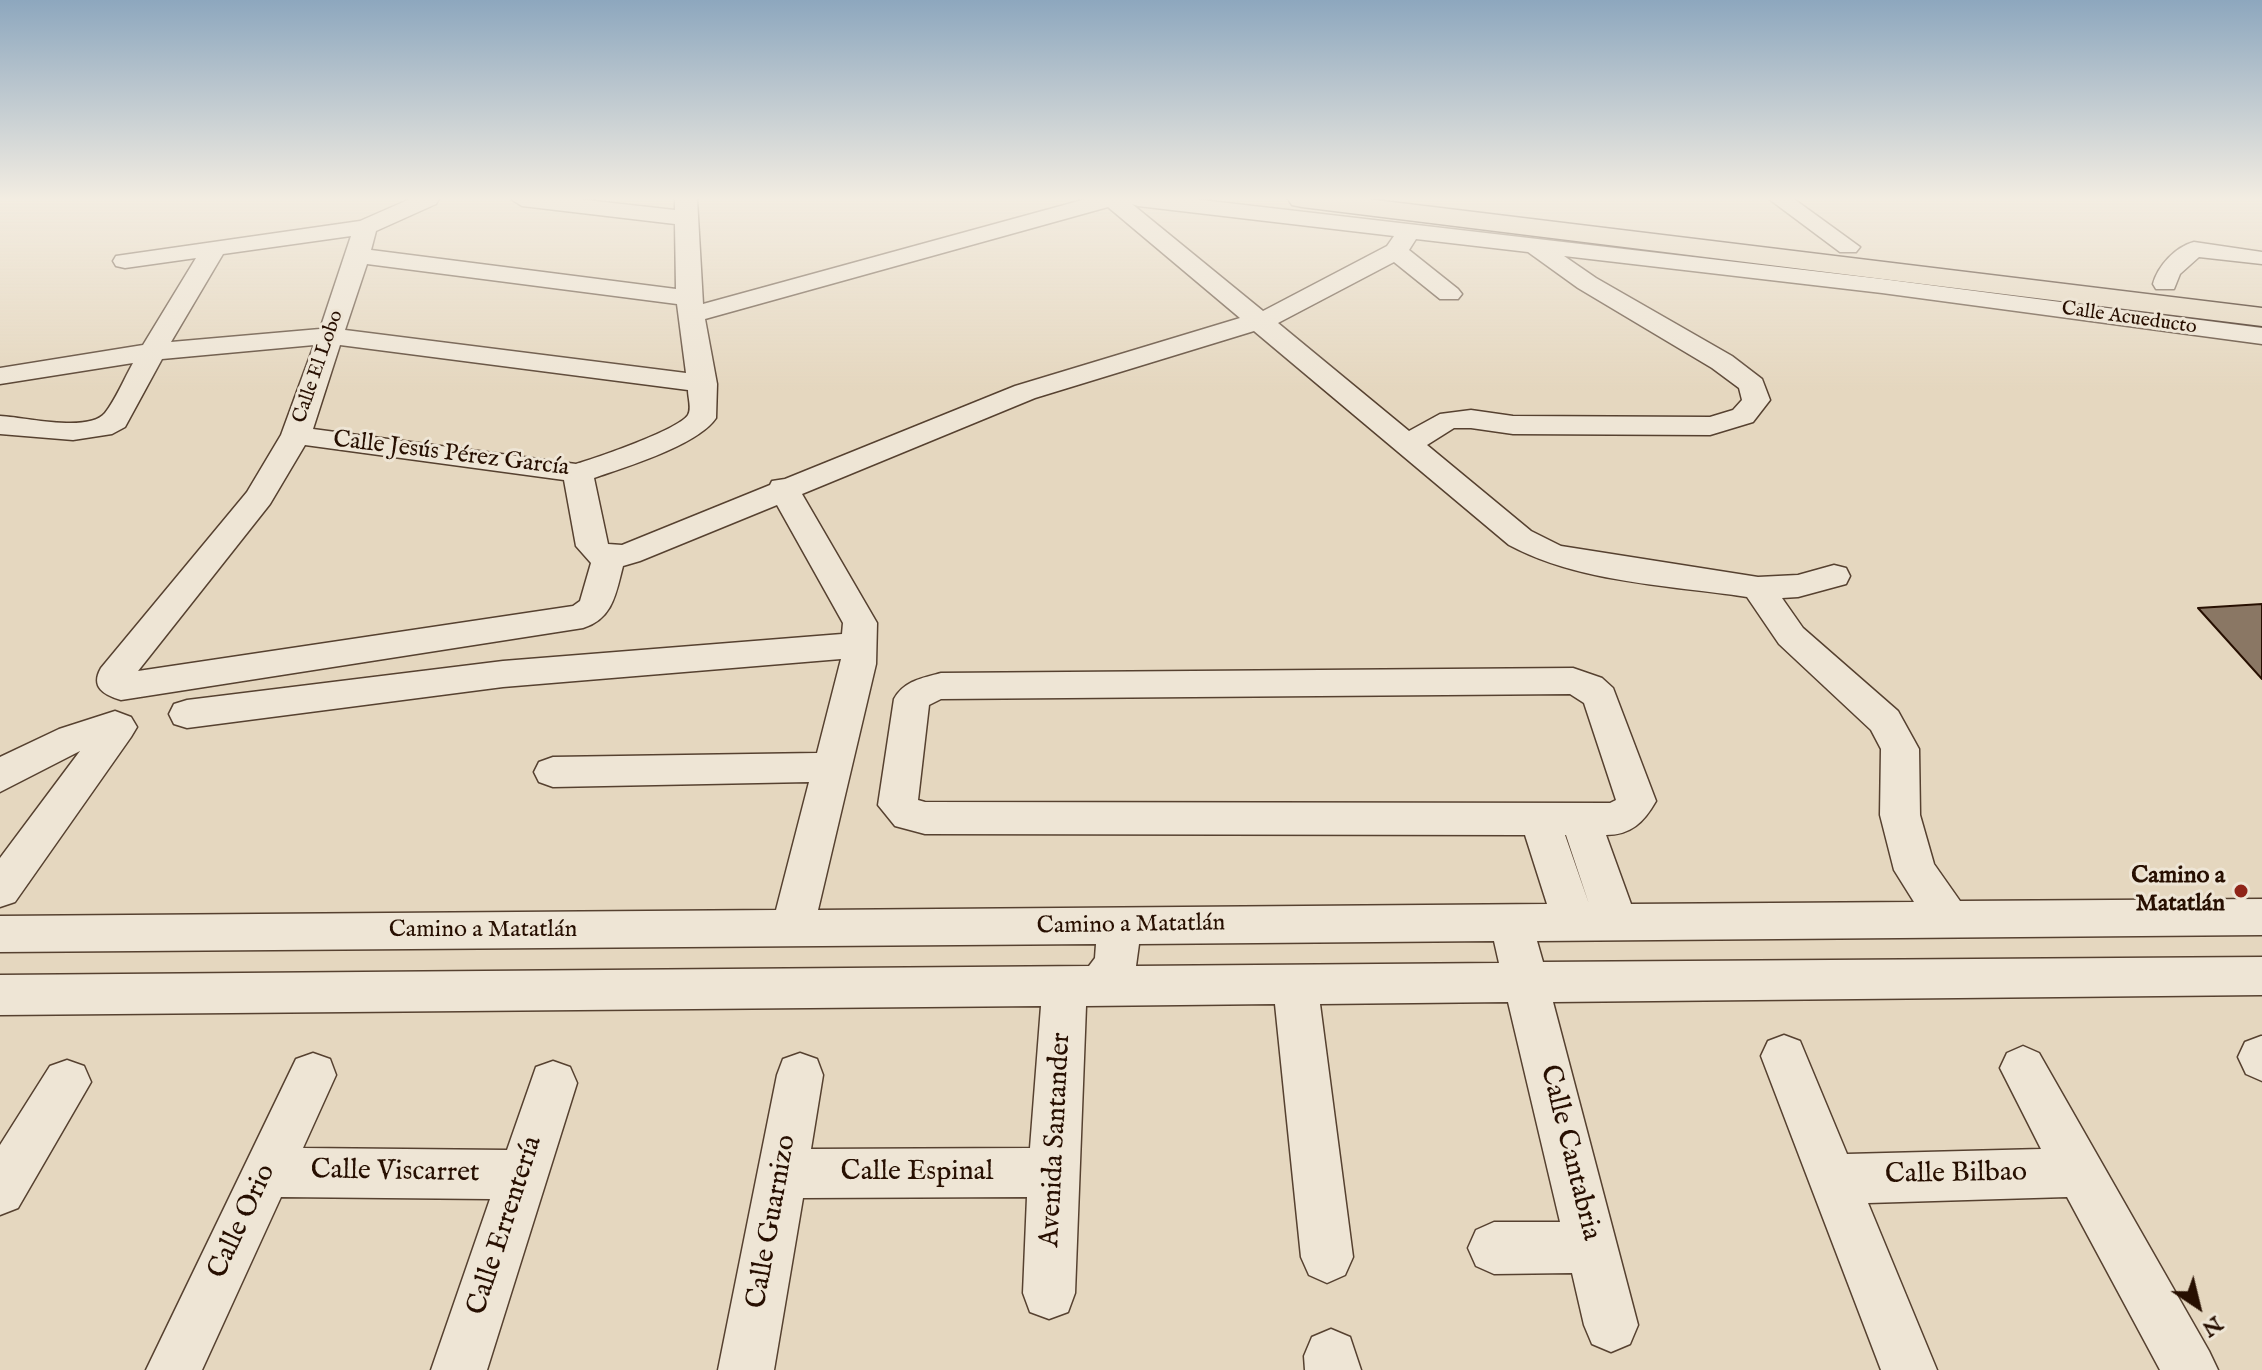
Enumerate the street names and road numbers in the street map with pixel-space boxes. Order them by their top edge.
street label: Calle Acueducto [2060,298,2198,340]
street label: Calle El Lobo [288,307,350,427]
street label: Calle Jesús Pérez García [331,426,571,484]
street label: Camino a Matatlán [1036,910,1226,942]
street label: Camino a Matatlán [389,917,577,945]
street label: Avenida Santander [1035,1032,1079,1248]
street label: Calle Cantabria [1531,1062,1607,1244]
street label: Calle Errentería [461,1132,551,1320]
street label: Calle Guarnizo [741,1132,805,1312]
street label: Calle Viscarret [310,1155,480,1191]
street label: Calle Espinal [841,1156,993,1190]
street label: Calle Bilbao [1885,1157,2027,1193]
street label: Calle Orio [202,1160,284,1284]

